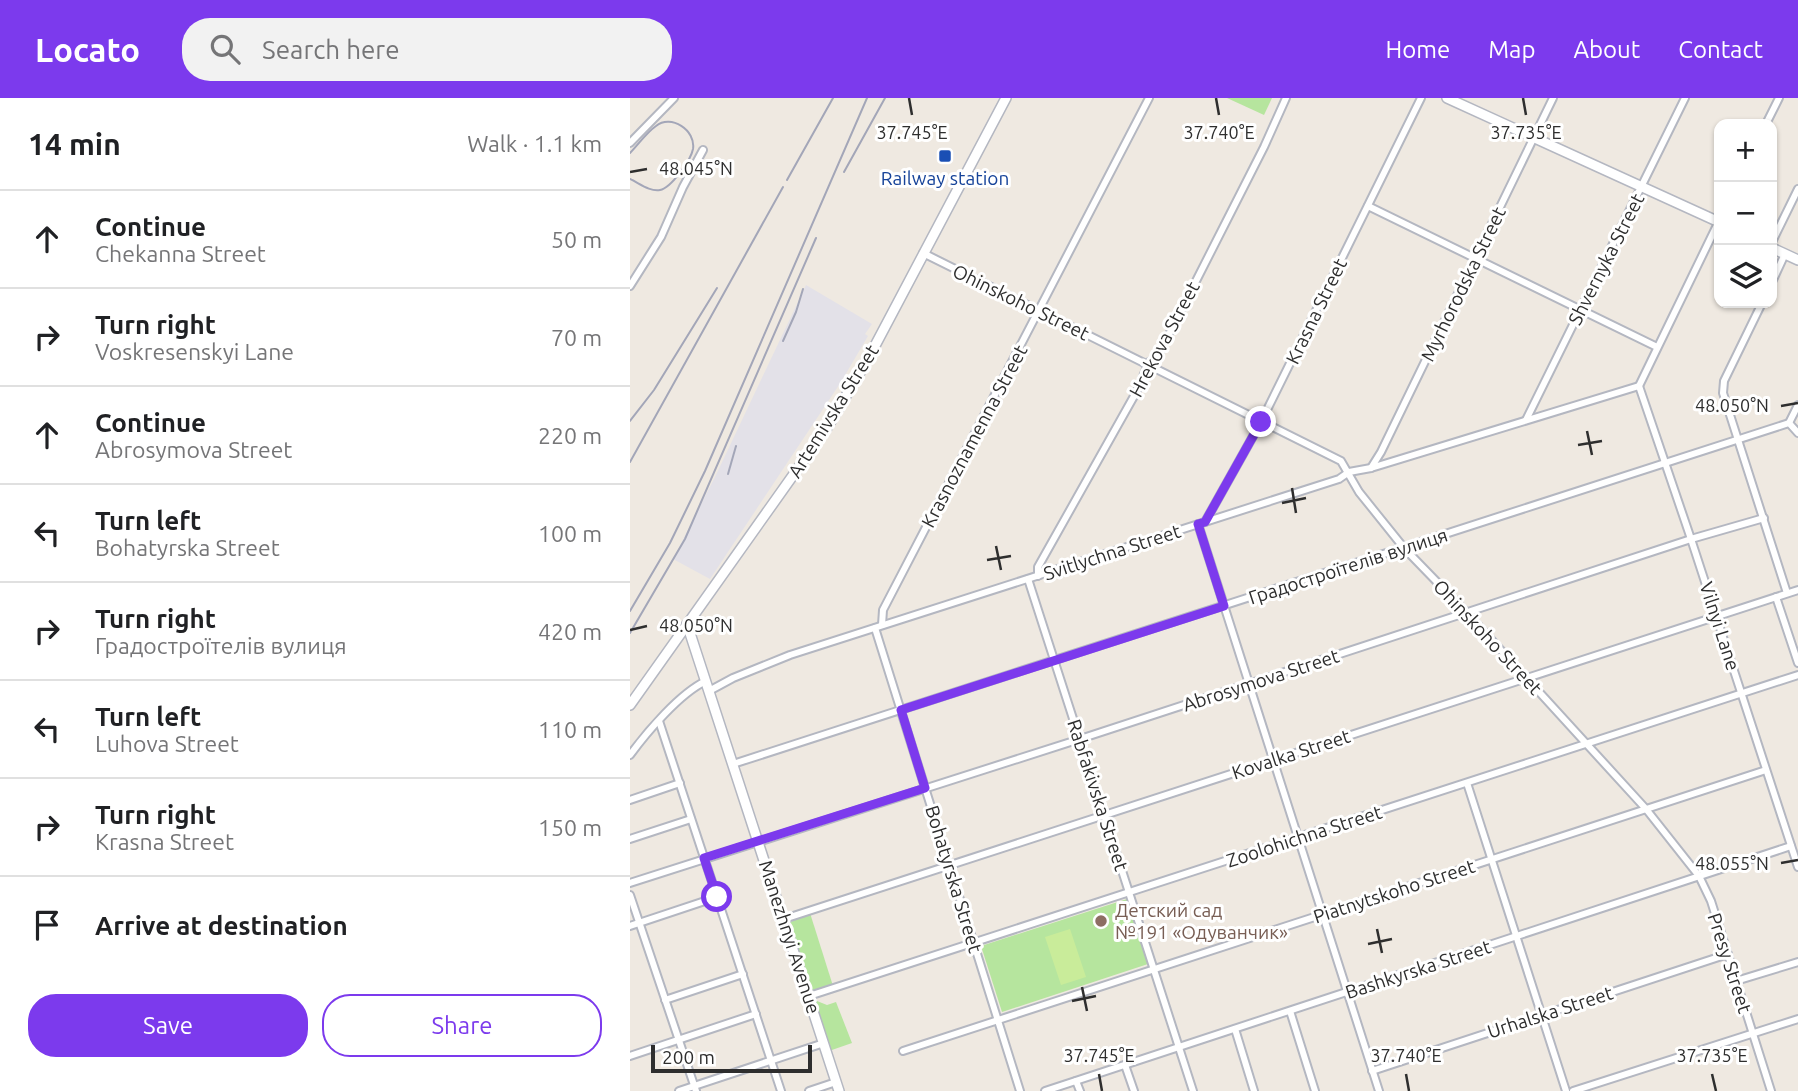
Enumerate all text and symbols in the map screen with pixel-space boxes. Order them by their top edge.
search box [182,18,672,81]
icon: search [206,30,244,68]
text: Locato [35,31,140,68]
text: Search here [262,35,400,64]
text: Home [1385,36,1450,63]
text: Map [1488,36,1535,63]
text: About [1573,36,1640,63]
text: Contact [1678,36,1763,63]
map controls [1714,119,1777,308]
button: + [1714,119,1777,182]
text: 37.745°E [876,122,948,142]
text: 37.740°E [1183,122,1255,142]
text: 37.735°E [1490,122,1562,142]
text: 14 min [28,127,121,161]
text: Walk · 1.1 km [467,131,602,156]
marker: Railway station [937,148,953,164]
text: 48.045°N [659,158,733,178]
place label: Railway station [881,167,1009,189]
button: − [1714,182,1777,245]
street label: Shvernyka Street [1563,189,1649,328]
street label: Myrhorodska Street [1416,203,1510,365]
text: Continue [95,212,206,241]
icon: ahead [28,220,66,258]
text: 50 m [551,227,602,252]
text: Chekanna Street [95,241,266,266]
button: layers [1714,245,1777,308]
street label: Krasna Street [1281,254,1351,367]
street label: Ohinskoho Street [949,259,1093,345]
street label: Hrekova Street [1124,277,1204,401]
text: Turn right [95,310,216,339]
icon: right [28,318,66,356]
text: 70 m [551,325,602,350]
text: Voskresenskyi Lane [95,339,294,364]
street label: Artemivska Street [783,340,883,482]
street label: Krasnoznamenna Street [916,340,1032,531]
text: 48.050°N [1695,395,1769,415]
route end [1245,406,1276,437]
text: Continue [95,408,206,437]
icon: ahead [28,416,66,454]
text: 220 m [538,423,602,448]
text: Abrosymova Street [95,437,292,462]
text: Turn left [95,506,201,535]
icon: left [28,514,66,552]
street label: Svitlychna Street [1041,519,1184,585]
text: 100 m [538,521,602,546]
street label: Градостроїтелiв вулиця [1246,523,1450,609]
text: Bohatyrska Street [95,535,280,560]
street label: Ohinskoho Street [1429,575,1547,699]
street label: Vilnyi Lane [1695,579,1745,673]
text: Turn right [95,604,216,633]
icon: right [28,612,66,650]
text: 48.050°N [659,615,733,635]
text: 420 m [538,619,602,644]
text: Градостроїтелiв вулиця [95,633,347,658]
street label: Abrosymova Street [1180,644,1342,716]
text: Turn left [95,702,201,731]
icon: left [28,710,66,748]
street label: Rabfakivska Street [1063,716,1133,874]
text: 110 m [538,717,602,742]
street label: Kovalka Street [1229,724,1353,783]
text: Luhova Street [95,731,239,756]
text: Turn right [95,800,216,829]
street label: Zoolohichna Street [1224,800,1385,872]
street label: Bohatyrska Street [921,803,987,956]
icon: right [28,808,66,846]
text: 150 m [538,815,602,840]
text: Krasna Street [95,829,234,854]
text: 48.055°N [1695,853,1769,873]
street label: Piatnytskoho Street [1310,854,1478,927]
street label: Manezhnyi Avenue [755,857,825,1017]
route start [701,881,732,912]
place label: Детский сад №191 «Одуванчик» [1115,899,1288,943]
icon: arrive [28,906,66,944]
street label: Presy Street [1703,910,1757,1016]
text: Arrive at destination [95,911,348,940]
marker: Детский сад №191 «Одуванчик» [1093,913,1109,929]
street label: Bashkyrska Street [1342,935,1494,1003]
street label: Urhalska Street [1484,981,1616,1043]
button: Save [28,994,308,1057]
button: Share [322,994,602,1057]
scale bar [651,1042,812,1074]
text: 37.745°E [1063,1045,1135,1065]
text: 37.740°E [1370,1045,1442,1065]
text: 37.735°E [1676,1045,1748,1065]
text: 200 m [662,1046,715,1068]

